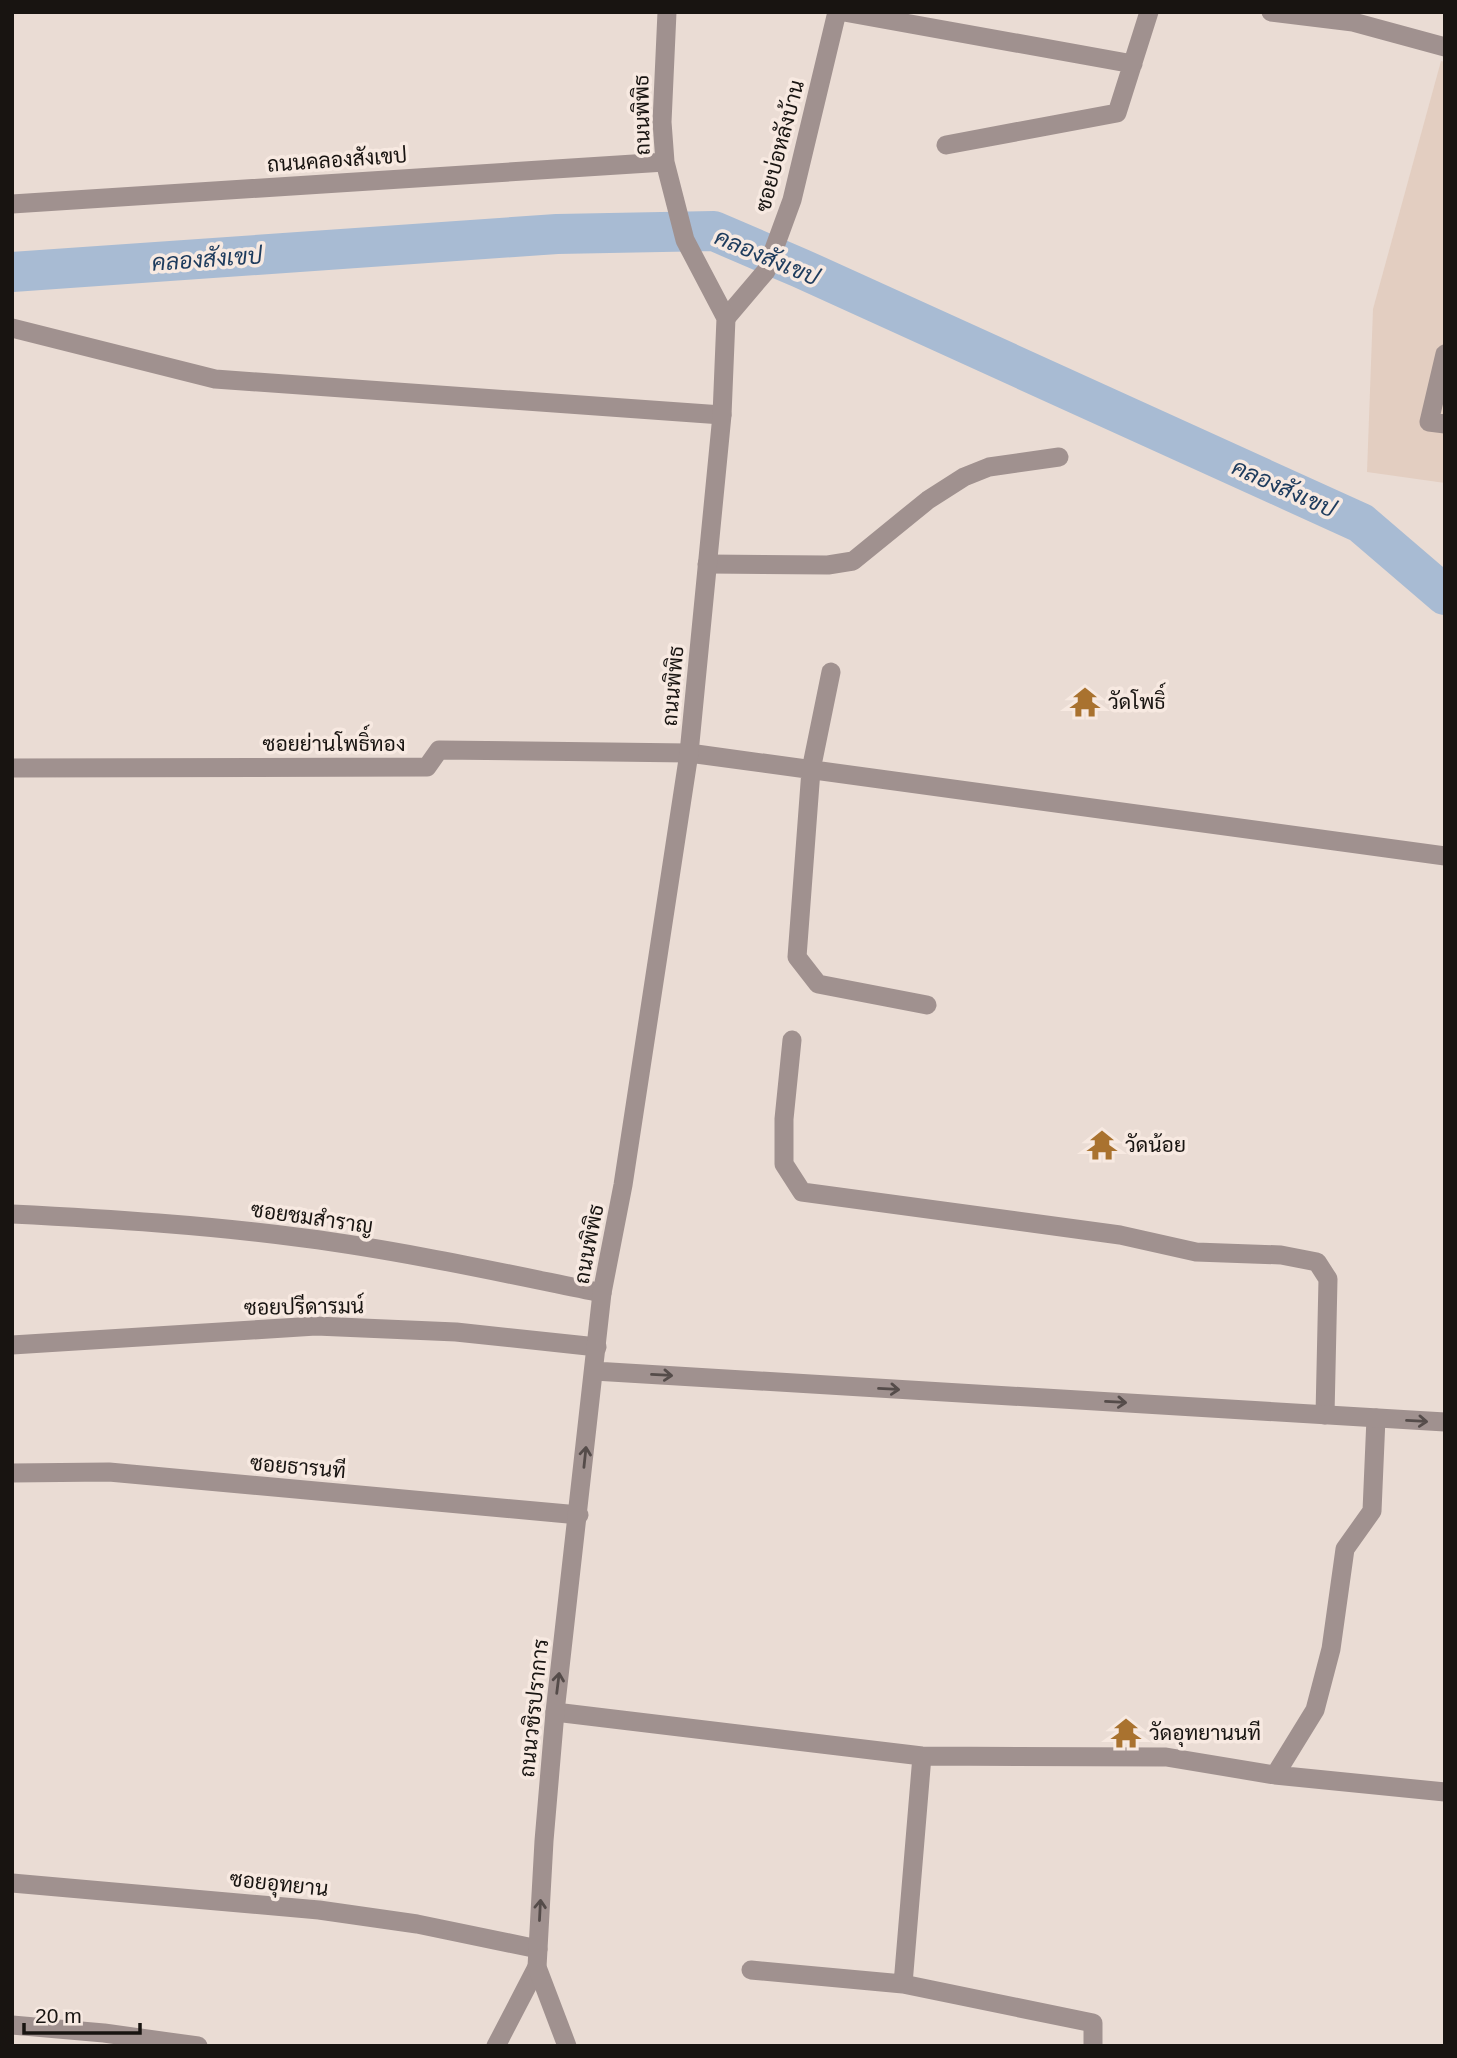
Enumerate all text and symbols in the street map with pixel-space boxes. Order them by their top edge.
street label: ถนนพิพิธ [629,75,654,155]
street label: ซอยบ่อหลังบ้าน [751,78,808,214]
street label: ถนนคลองสังเขป [266,143,408,176]
water label: คลองสังเขป [711,222,824,291]
water label: คลองสังเขป [151,241,264,276]
water label: คลองสังเขป [1228,453,1341,523]
street label: ถนนพิพิธ [658,645,687,727]
place label: วัดโพธิ์ [1108,682,1166,713]
temple icon: วัดโพธิ์ [1068,685,1102,719]
street label: ซอยย่านโพธิ์ทอง [263,724,405,755]
temple icon: วัดน้อย [1085,1128,1119,1162]
place label: วัดน้อย [1125,1133,1186,1156]
street label: ซอยชมสำราญ [249,1198,375,1238]
street label: ถนนพิพิธ [570,1202,607,1286]
street label: ซอยปรีดารมน์ [244,1292,364,1319]
one-way arrow [650,1369,673,1382]
one-way arrow [878,1382,901,1395]
one-way arrow [1105,1396,1128,1409]
one-way arrow [1405,1414,1428,1427]
one-way arrow [579,1446,592,1469]
street label: ซอยธารนที [249,1450,347,1482]
street label: ถนนวชิรปราการ [515,1638,552,1778]
one-way arrow [552,1672,565,1695]
temple icon: วัดอุทยานนที [1109,1716,1143,1750]
place label: วัดอุทยานนที [1149,1720,1261,1747]
street label: ซอยอุทยาน [228,1867,329,1903]
one-way arrow [534,1898,547,1921]
scale bar [24,1992,140,2036]
text: 20 m [35,2004,82,2027]

